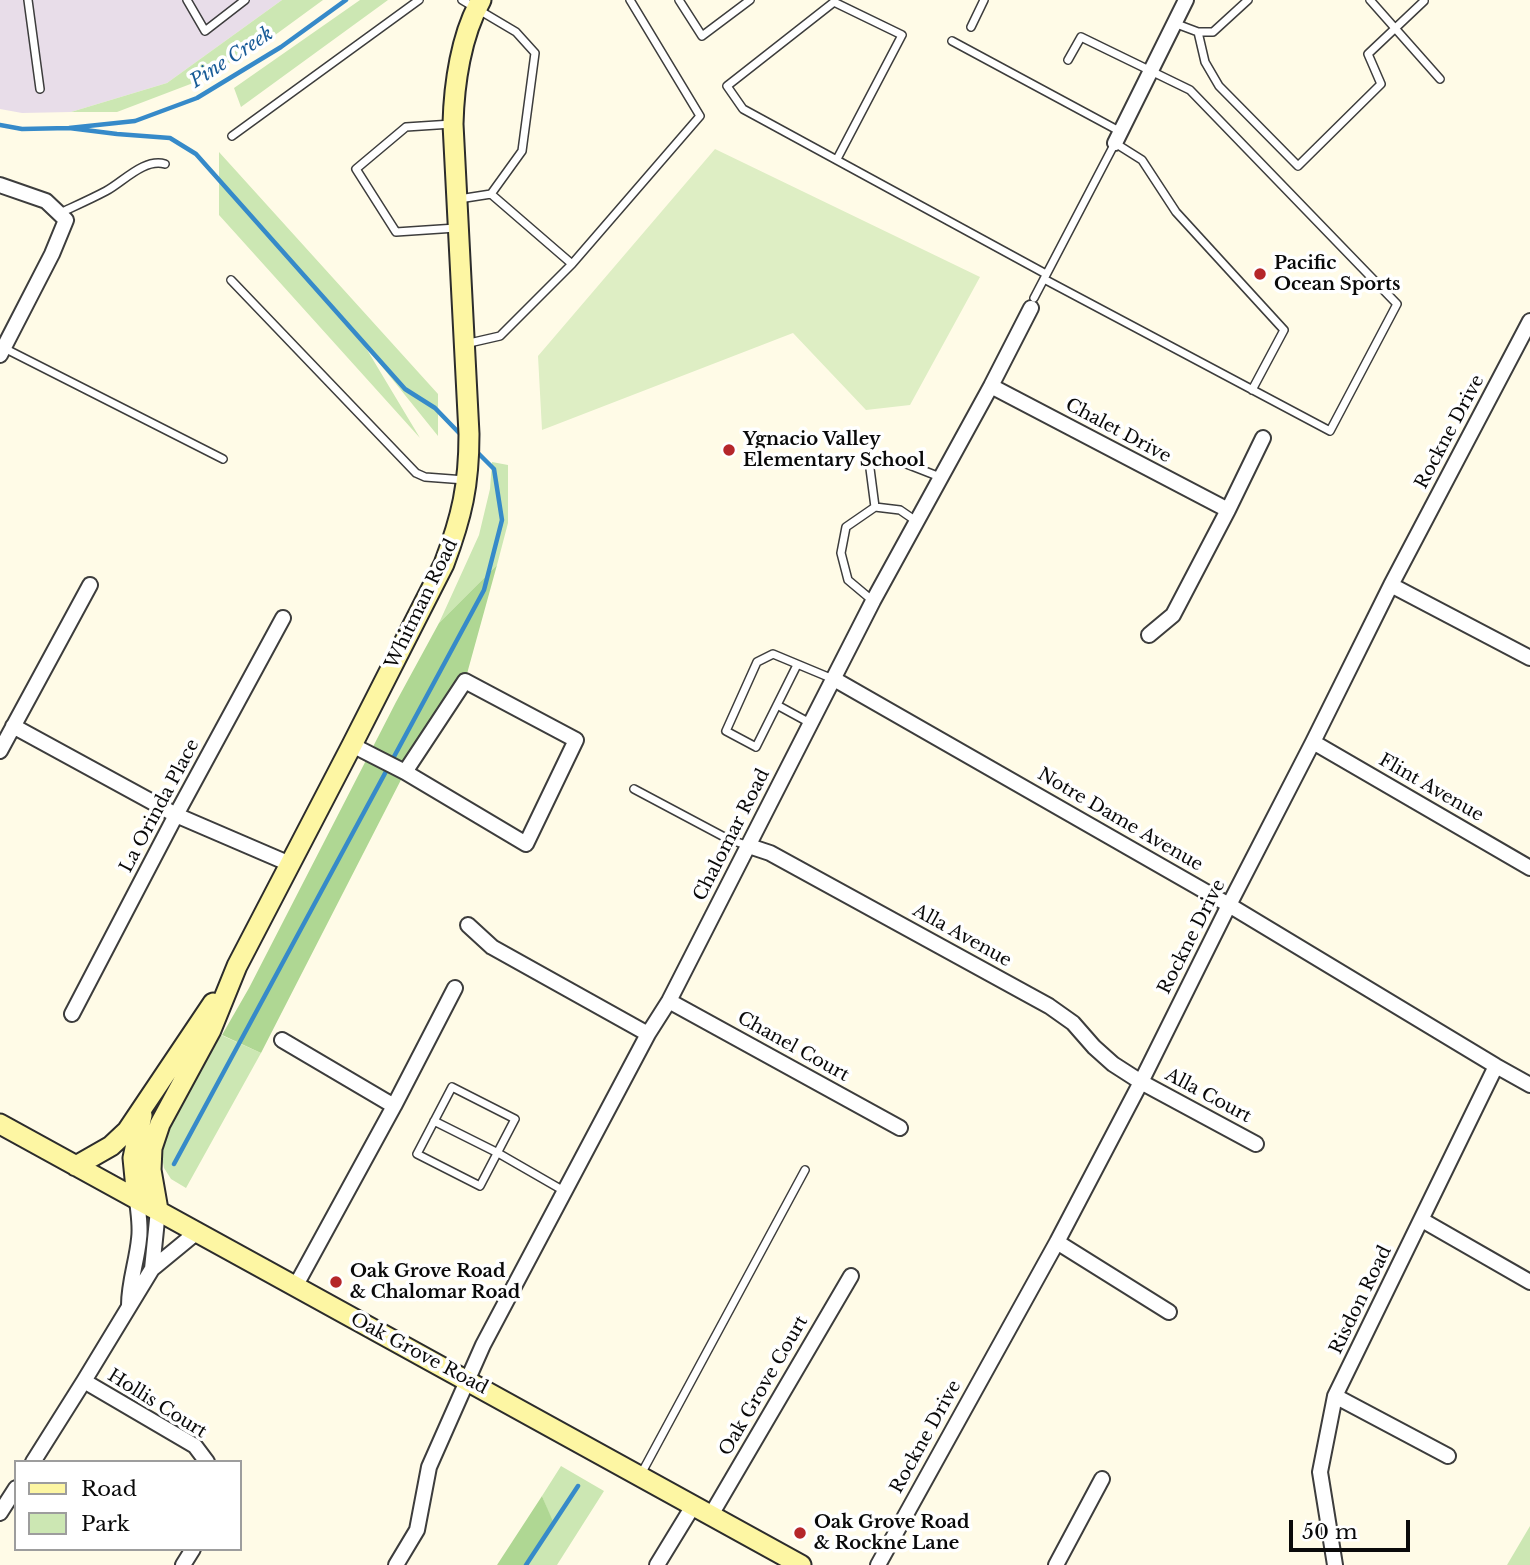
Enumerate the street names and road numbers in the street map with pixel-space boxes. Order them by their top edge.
street label: Rockne Drive [1411,371,1489,493]
street label: Chalet Drive [1062,394,1174,468]
street label: Whitman Road [381,536,463,672]
street label: La Orinda Place [116,736,204,876]
street label: Flint Avenue [1375,749,1487,827]
street label: Notre Dame Avenue [1034,764,1206,876]
street label: Chalomar Road [689,765,775,905]
street label: Rockne Drive [1154,876,1230,998]
street label: Alla Avenue [909,900,1015,972]
street label: Chanel Court [733,1007,853,1087]
street label: Alla Court [1161,1064,1255,1128]
street label: Risdon Road [1325,1242,1397,1358]
street label: Oak Grove Road [347,1309,491,1399]
street label: Oak Grove Court [715,1312,813,1460]
street label: Hollis Court [103,1365,211,1443]
street label: Rockne Drive [886,1377,966,1497]

